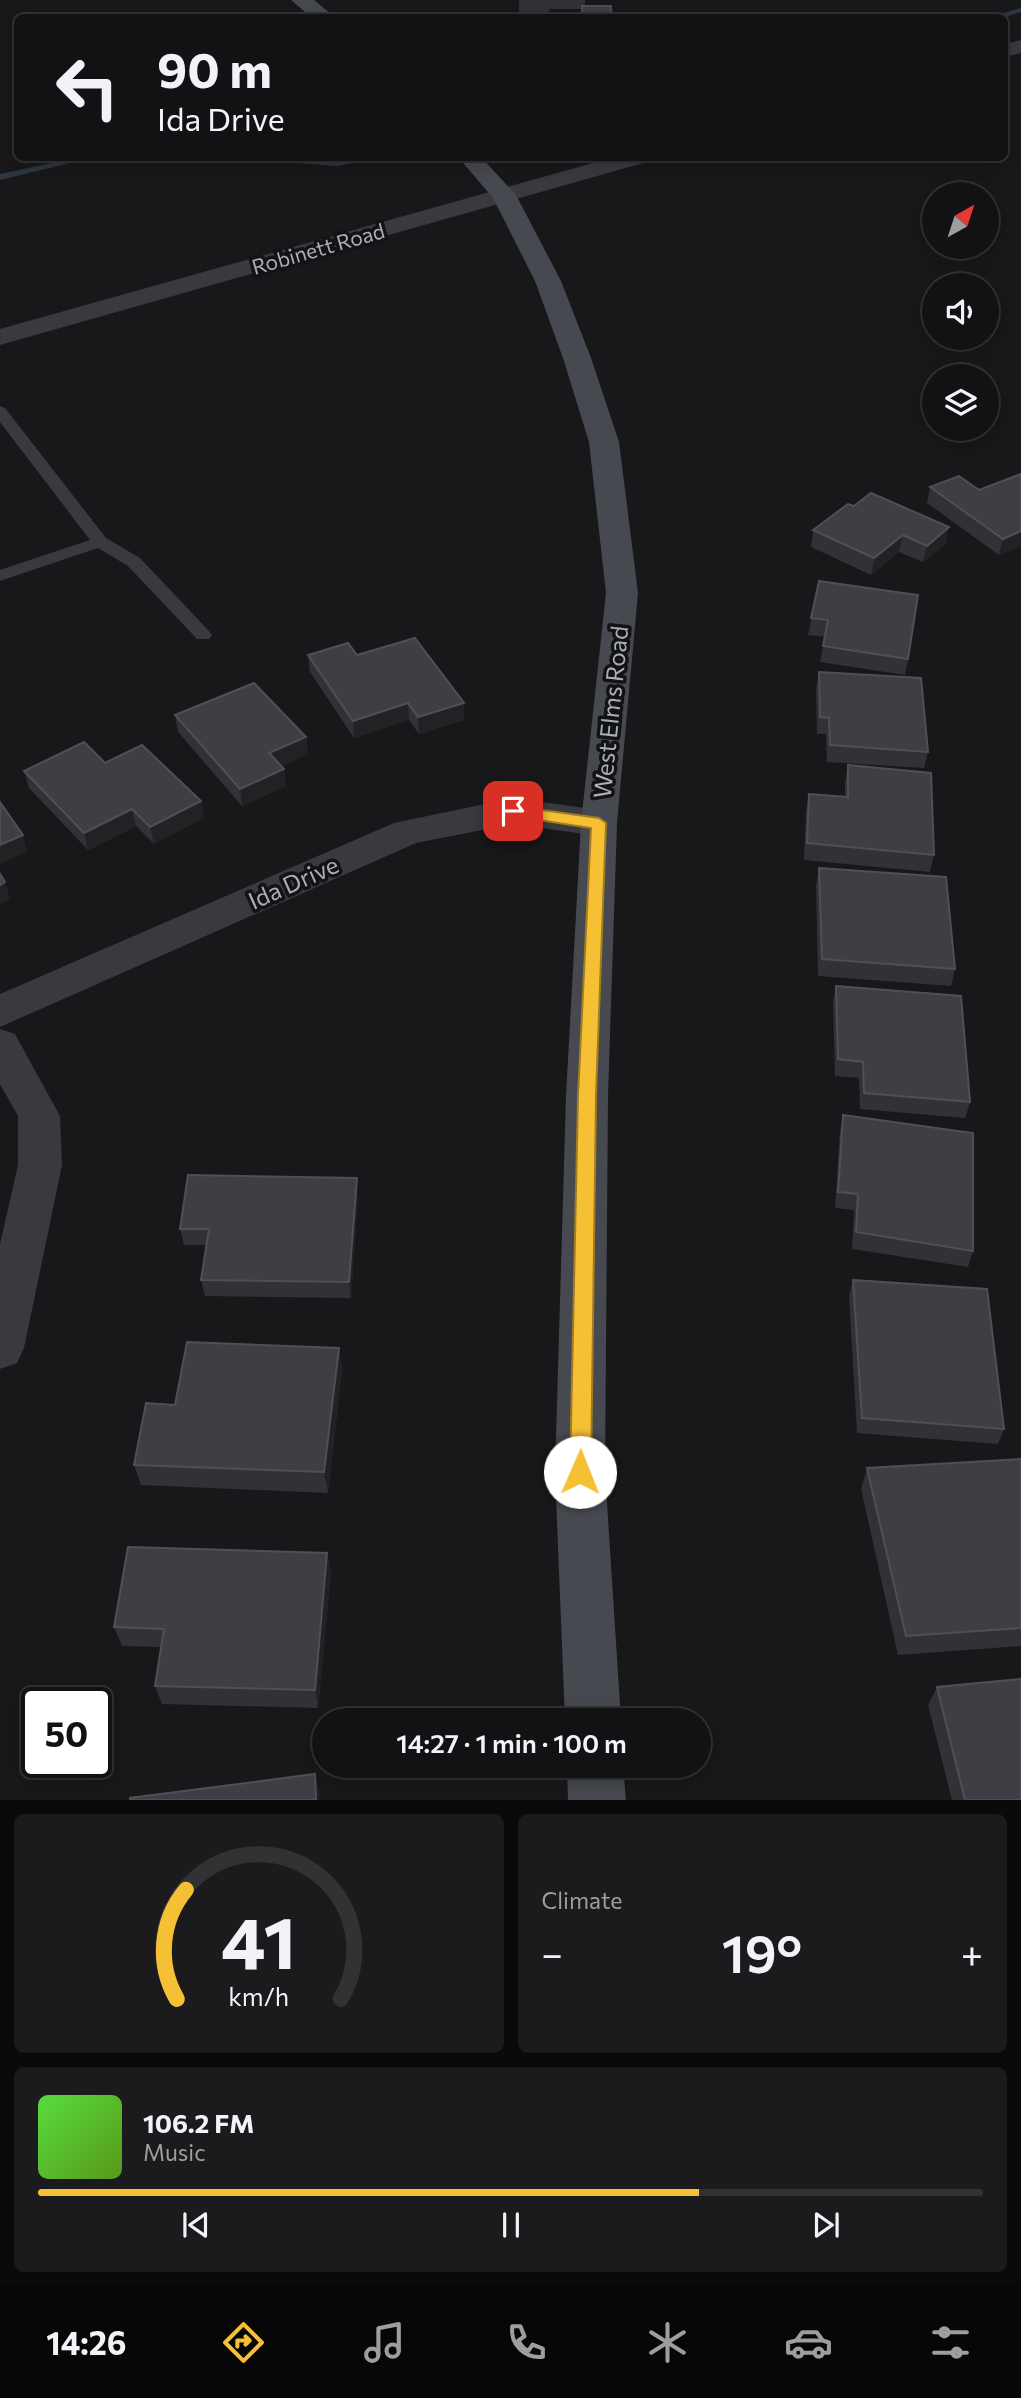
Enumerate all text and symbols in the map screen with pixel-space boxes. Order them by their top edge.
text: 90 m [157,38,272,98]
icon: left [42,42,133,133]
text: Ida Drive [157,98,285,138]
north arrow [922,182,999,259]
map controls [922,182,999,441]
street label: Robinett Road [249,217,387,279]
button: sound [922,273,999,350]
button: layers [922,364,999,441]
street label: West Elms Road [587,624,633,800]
pin [483,781,543,841]
icon: arrive [494,792,532,830]
street label: Ida Drive [243,849,343,915]
position arrow [543,1435,617,1509]
speed limit sign: 50 [21,1687,112,1778]
text: 14:27 · 1 min · 100 m [396,1727,627,1758]
text: Climate [542,1886,623,1914]
text: 41 [221,1896,296,1985]
text: 19° [722,1920,802,1984]
text: − [542,1929,563,1976]
text: + [961,1929,983,1976]
text: km/h [228,1981,289,2011]
text: 106.2 FM [143,2107,254,2138]
text: Music [143,2138,206,2166]
icon: previous [177,2206,215,2244]
icon: pause [492,2206,530,2244]
icon: next [807,2206,845,2244]
icon: directions [219,2318,268,2367]
icon: music [360,2318,409,2367]
icon: phone [502,2318,551,2367]
icon: climate [643,2318,692,2367]
icon: car [784,2318,833,2367]
icon: filters [926,2318,975,2367]
text: 14:26 [46,2322,127,2362]

